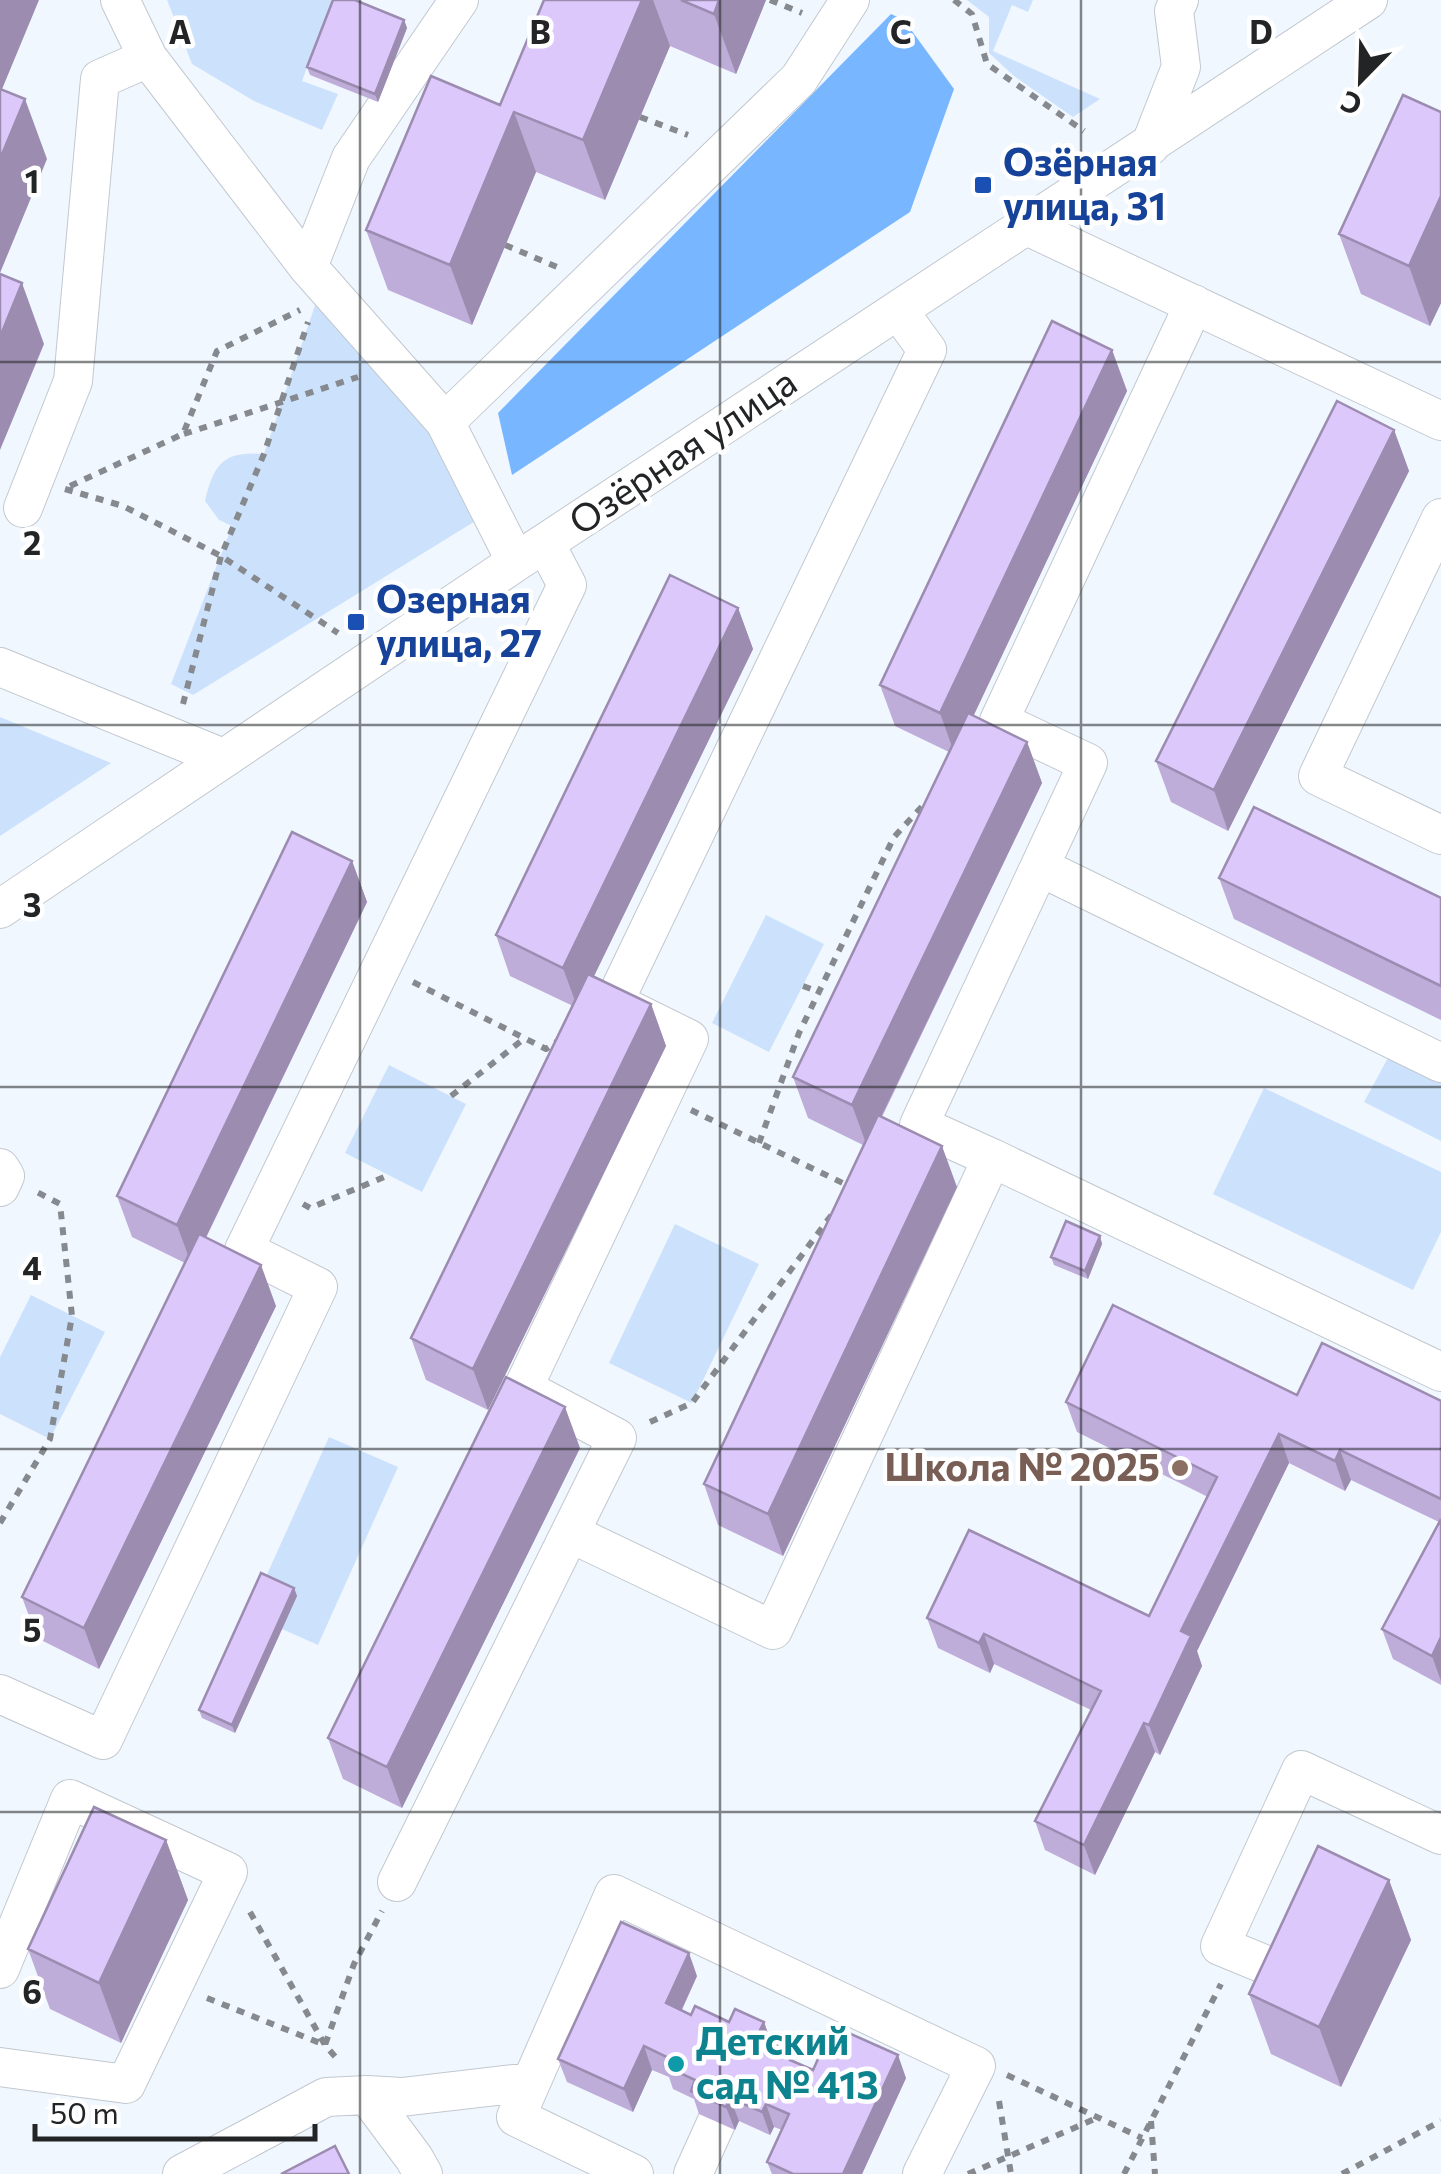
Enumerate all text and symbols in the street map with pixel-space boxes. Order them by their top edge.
text: A [169,11,192,51]
text: B [529,11,551,51]
text: C [890,11,912,51]
text: D [1249,11,1273,51]
north arrow [1311,30,1411,130]
text: С [1335,85,1366,123]
place label: Озёрная улица, 31 [1003,137,1166,228]
text: 1 [25,160,39,200]
marker: Озёрная улица, 31 [972,174,994,196]
street label: Озёрная улица [559,357,804,543]
text: 2 [23,522,41,562]
place label: Озерная улица, 27 [376,574,542,665]
marker: Озерная улица, 27 [345,611,367,633]
text: 3 [23,884,41,924]
text: 4 [22,1247,42,1287]
place label: Школа № 2025 [884,1442,1160,1489]
marker: Школа № 2025 [1169,1457,1191,1479]
text: 5 [23,1609,41,1649]
text: 6 [22,1971,42,2011]
place label: Детский сад № 413 [696,2016,879,2107]
marker: Детский сад № 413 [665,2053,687,2075]
scale bar [35,2079,315,2141]
text: 50 m [50,2093,119,2130]

